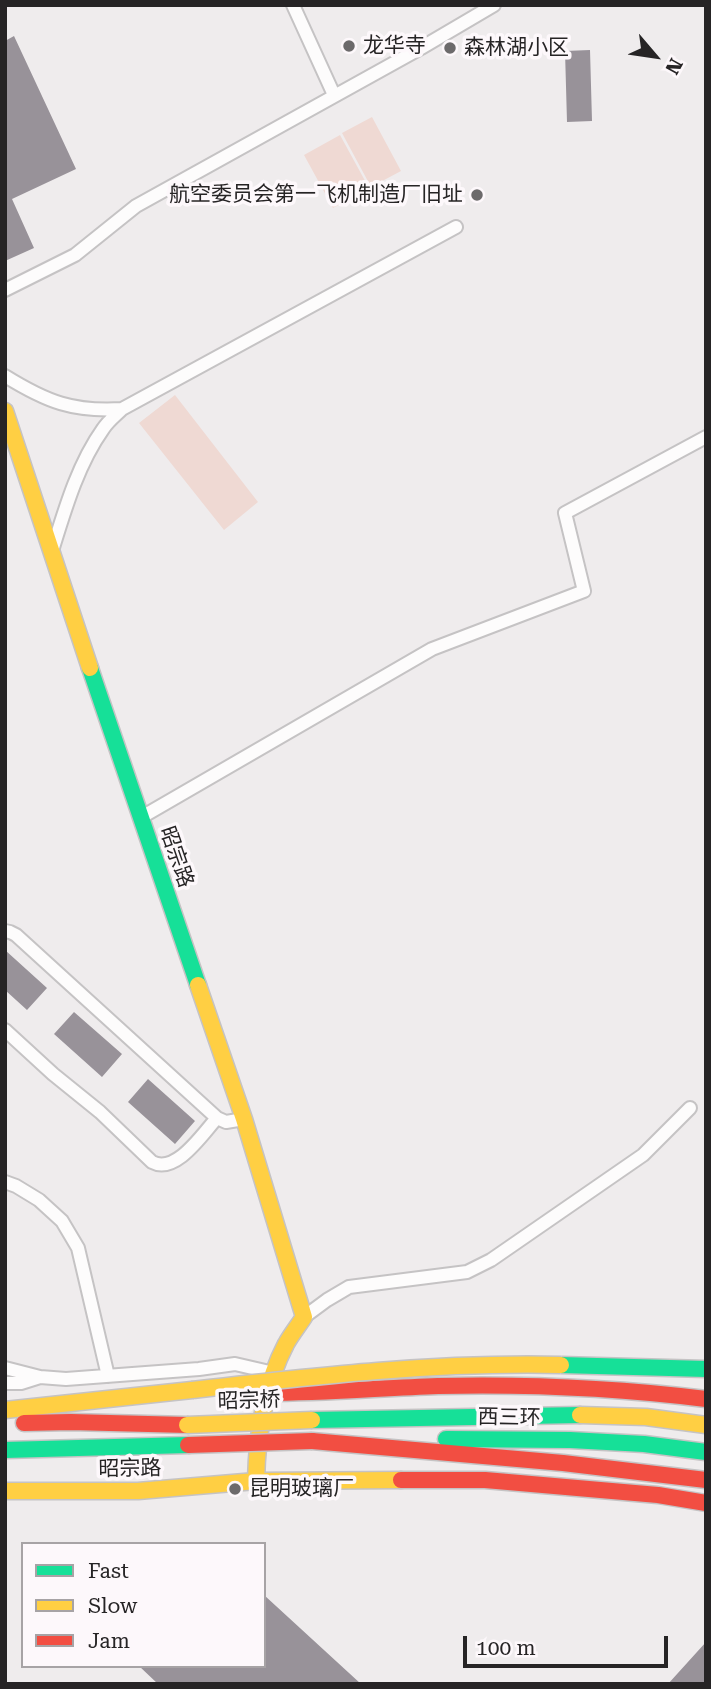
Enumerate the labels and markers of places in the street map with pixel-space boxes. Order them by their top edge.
place label: 龙华寺 [363,33,426,59]
place label: 森林湖小区 [464,35,569,61]
marker: 龙华寺 [341,38,357,54]
marker: 森林湖小区 [442,40,458,56]
place label: 航空委员会第一飞机制造厂旧址 [169,182,463,208]
marker: 航空委员会第一飞机制造厂旧址 [469,187,485,203]
place label: 昆明玻璃厂 [249,1476,354,1502]
marker: 昆明玻璃厂 [227,1481,243,1497]

